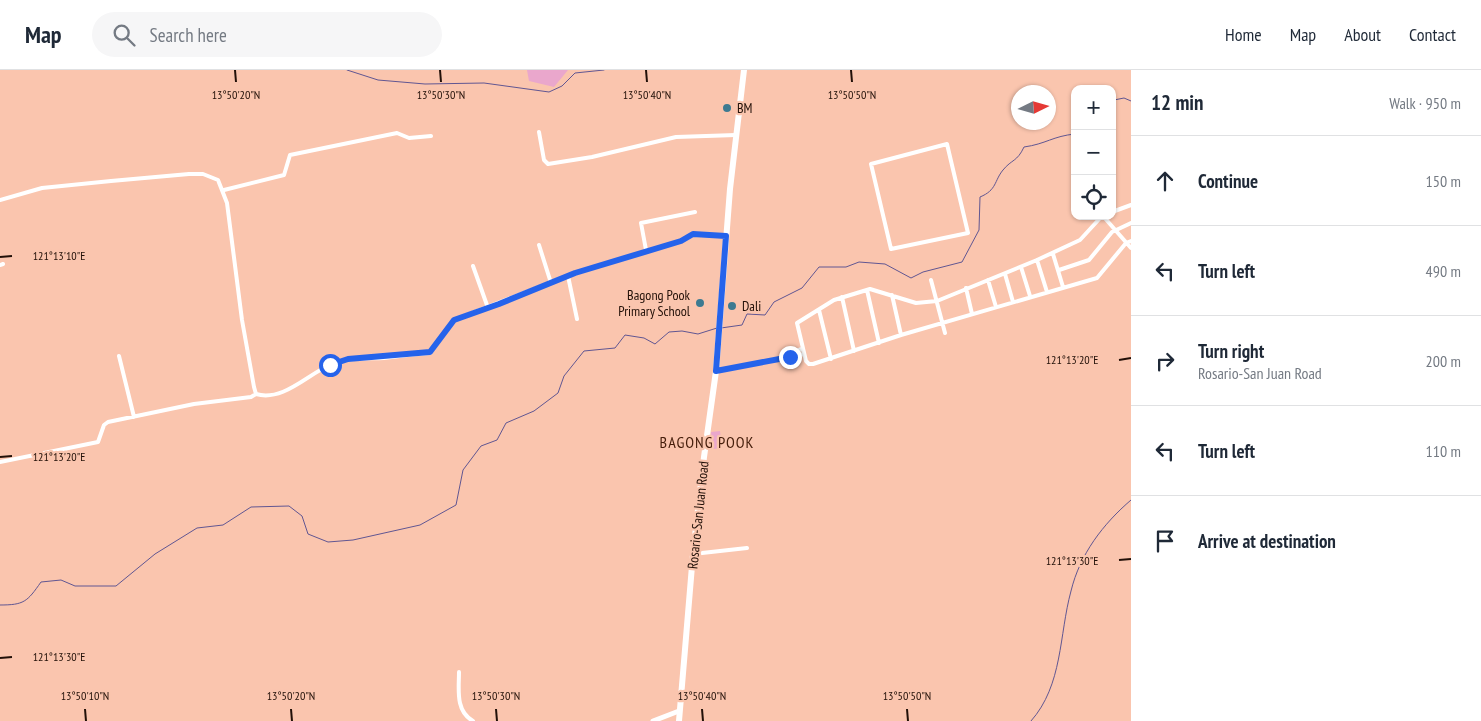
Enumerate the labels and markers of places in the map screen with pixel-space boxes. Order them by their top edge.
place label: BM [737,99,753,117]
marker: BM [721,102,733,114]
place label: Bagong Pook Primary School [618,286,691,320]
marker: Bagong Pook Primary School [694,297,706,309]
place label: Dali [742,297,761,315]
marker: Dali [726,300,738,312]

